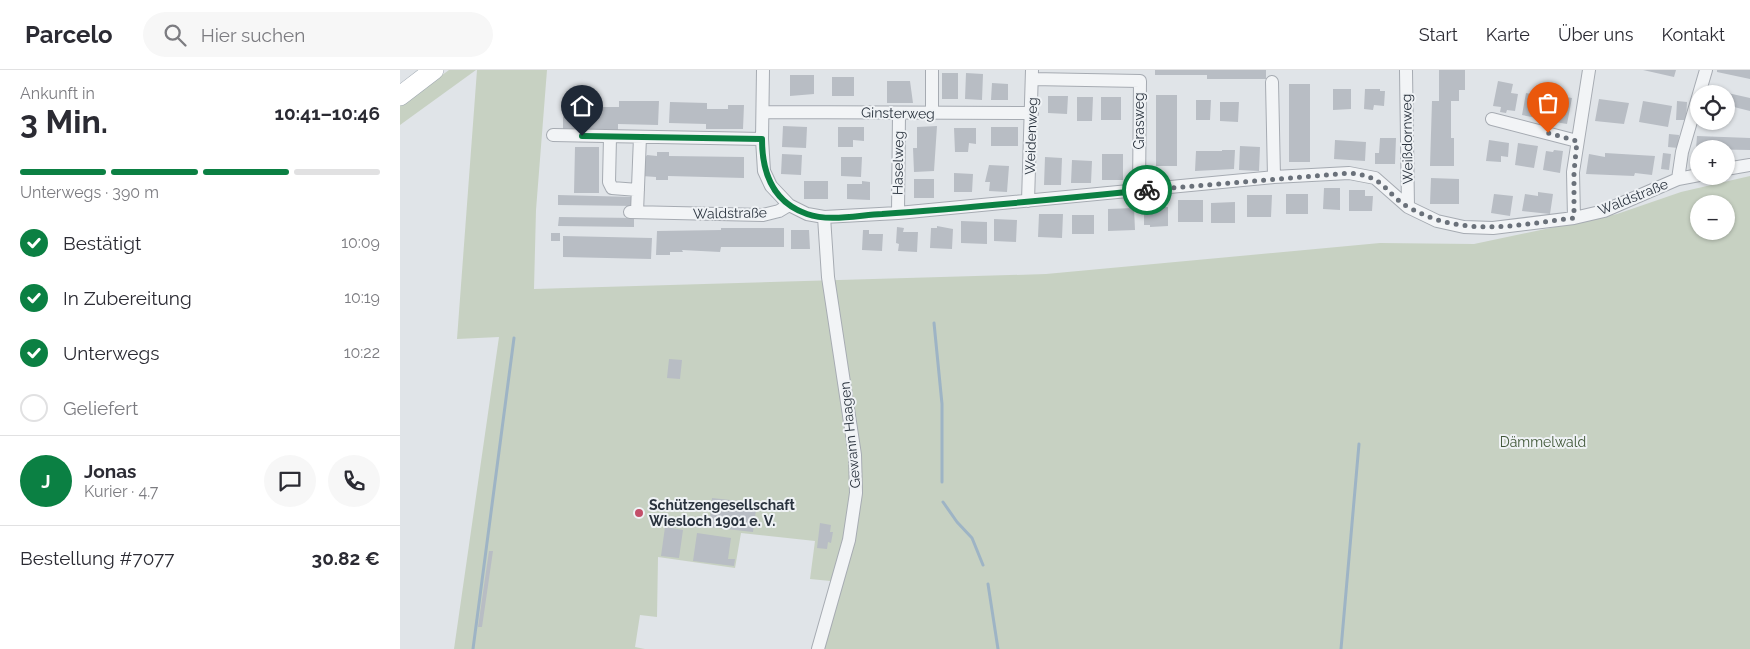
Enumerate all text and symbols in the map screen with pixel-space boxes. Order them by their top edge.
search box [143,12,493,57]
text: Parcelo [25,20,113,49]
icon: search [161,21,189,49]
text: Hier suchen [201,24,305,46]
text: Start [1419,24,1458,45]
text: Karte [1486,24,1530,45]
text: Über uns [1558,24,1633,45]
text: Kontakt [1661,24,1725,45]
pin [1527,82,1569,133]
text: Ankunft in [20,84,95,103]
pin [561,85,603,136]
map controls [1690,85,1735,240]
button: locate [1690,85,1735,130]
icon: bag [1534,89,1562,117]
icon: home [568,92,596,120]
street label: Grasweg [1131,92,1147,150]
street label: Weißdornweg [1398,94,1416,184]
street label: Weidenweg [1022,97,1040,175]
text: 10:41–10:46 [275,102,380,124]
text: 3 Min. [20,103,108,140]
street label: Ginsterweg [861,104,935,122]
street label: Haselweg [889,131,907,195]
button: + [1690,140,1735,185]
courier [1122,165,1172,215]
icon: bike [1133,176,1161,204]
street label: Waldstraße [1596,176,1670,218]
text: Unterwegs · 390 m [20,183,159,202]
button: − [1690,195,1735,240]
street label: Waldstraße [693,204,767,222]
icon: check [20,229,48,257]
text: Bestätigt [63,232,141,254]
text: 10:09 [341,233,380,252]
icon: check [20,284,48,312]
text: In Zubereitung [63,287,192,309]
text: 10:19 [344,288,380,307]
icon: check [20,339,48,367]
text: Unterwegs [63,342,159,364]
text: 10:22 [344,343,380,362]
street label: Gewann Haagen [836,381,864,489]
text: Geliefert [63,397,138,419]
park label: Dämmelwald [1500,434,1586,450]
button: chat [264,455,316,507]
button: phone [328,455,380,507]
text: Jonas [84,460,136,482]
text: J [41,470,51,492]
text: Kurier · 4.7 [84,482,158,501]
place label: Schützengesellschaft Wiesloch 1901 e. V. [649,497,795,529]
marker: Schützengesellschaft Wiesloch 1901 e. V. [633,507,645,519]
text: Bestellung #7077 [20,547,174,569]
text: 30.82 € [312,547,380,569]

